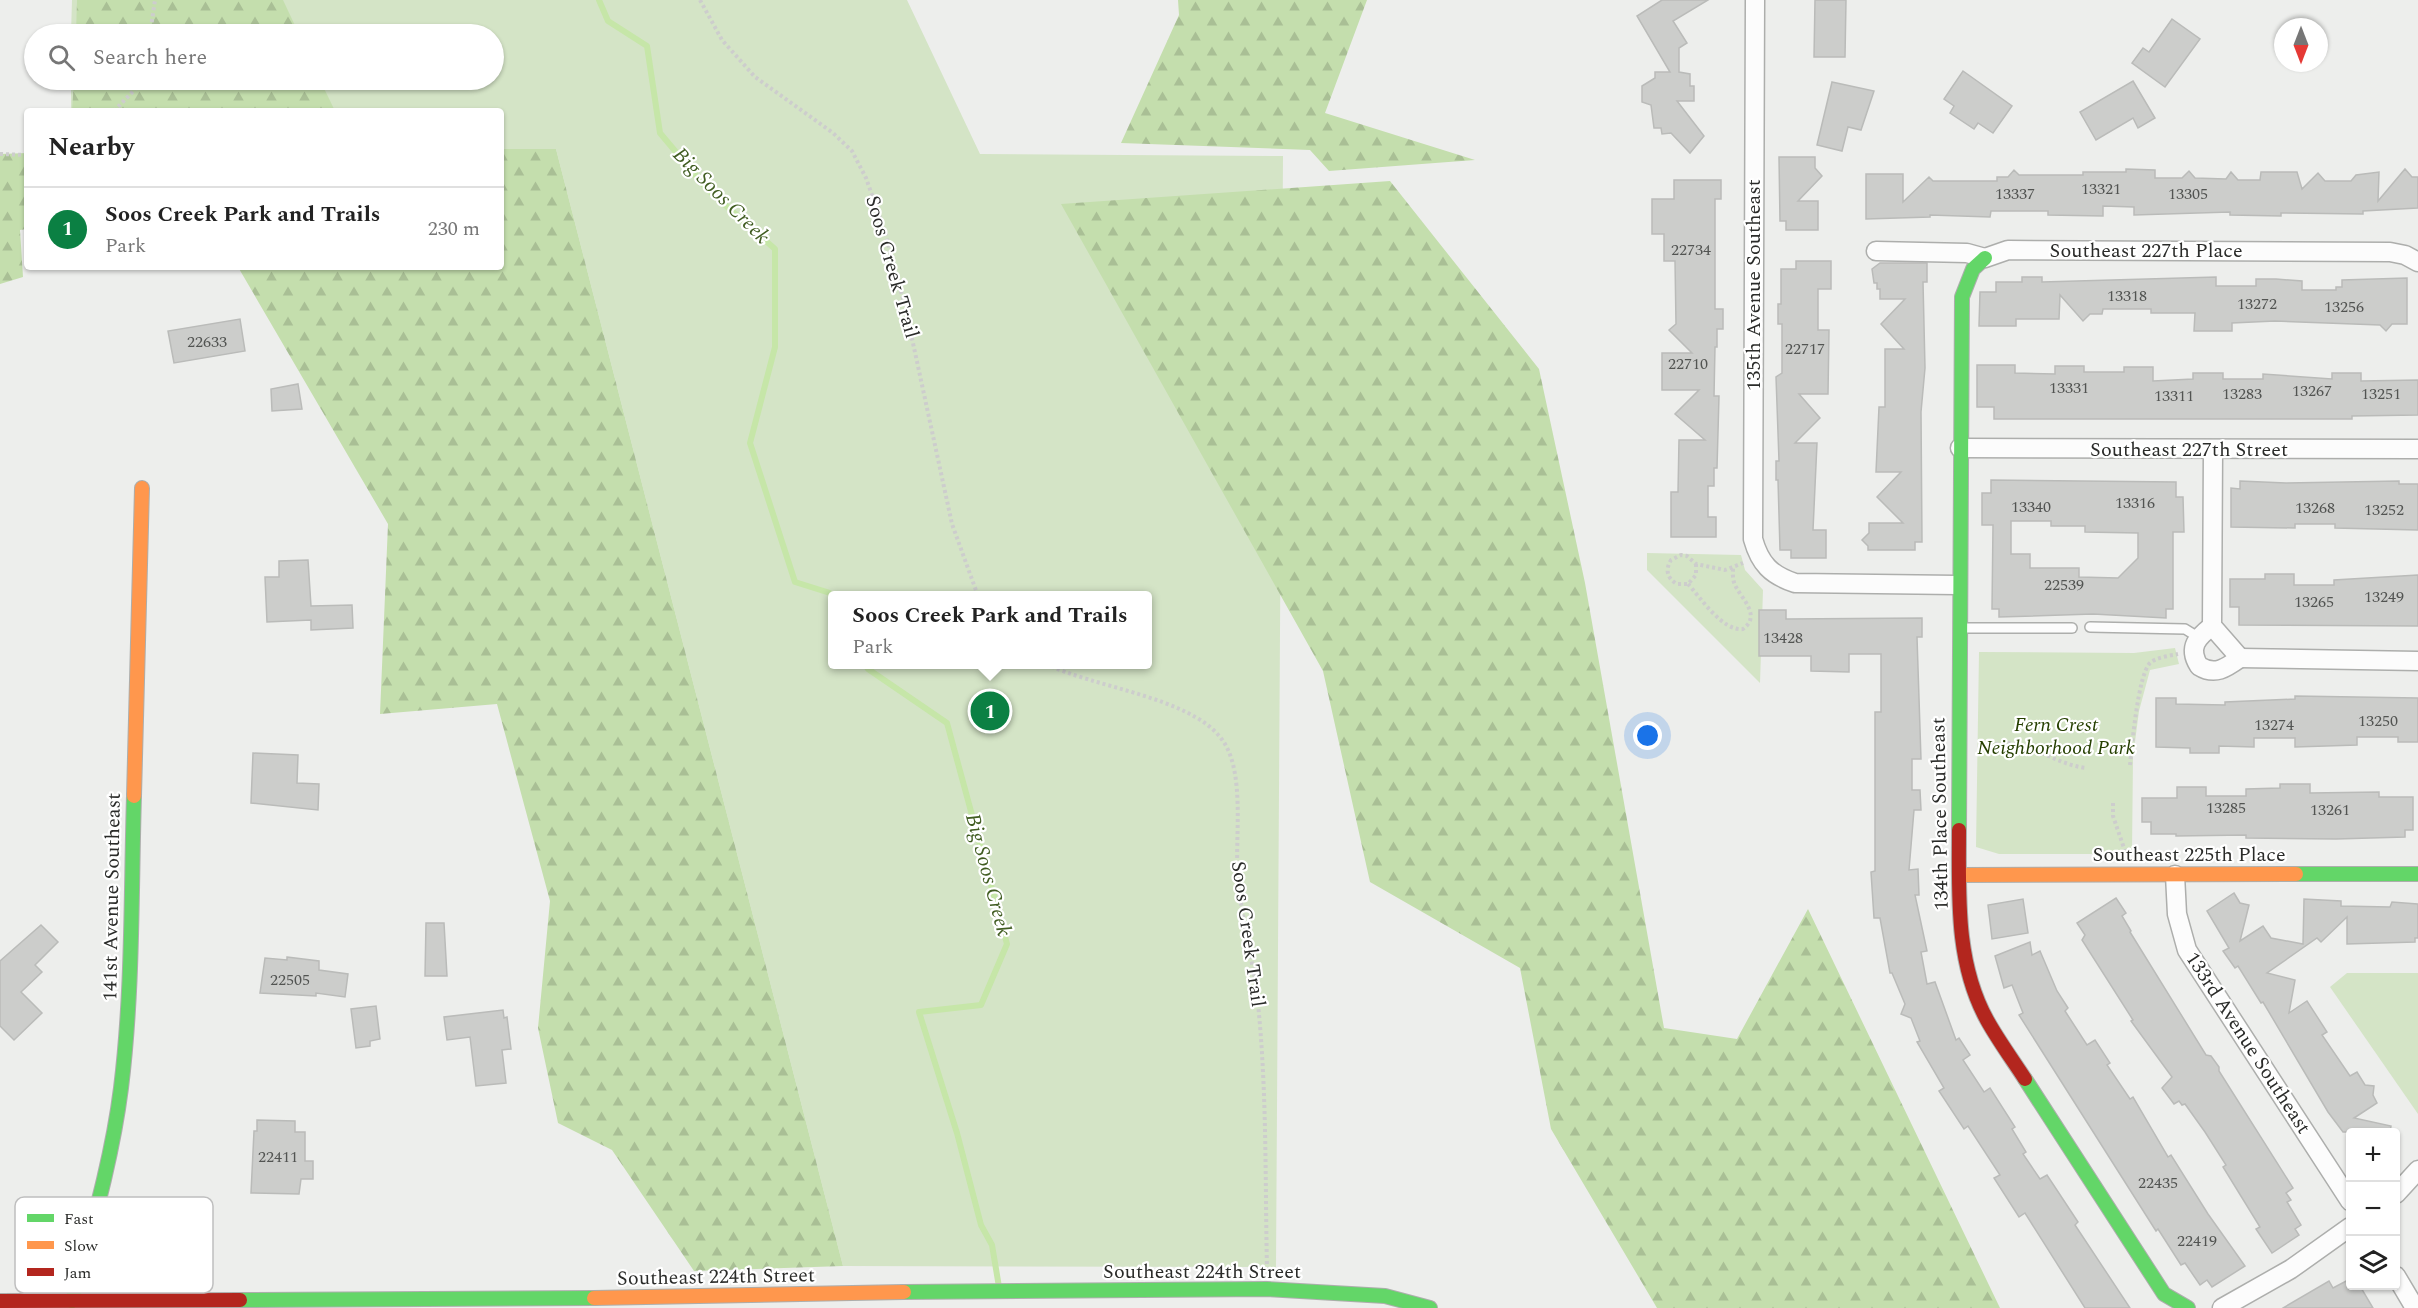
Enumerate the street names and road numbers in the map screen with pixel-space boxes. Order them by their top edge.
street label: 135th Avenue Southeast [1739,179,1769,391]
street label: Soos Creek Trail [857,192,927,342]
street label: Southeast 227th Place [2049,236,2243,266]
street label: Southeast 227th Street [2090,435,2288,465]
street label: 134th Place Southeast [1923,717,1957,911]
street label: 141st Avenue Southeast [95,793,129,1001]
street label: Southeast 225th Place [2092,840,2286,870]
street label: Soos Creek Trail [1223,859,1273,1009]
street label: 133rd Avenue Southeast [2178,946,2318,1140]
street label: Southeast 224th Street [1103,1257,1301,1287]
street label: Southeast 224th Street [617,1260,815,1294]

